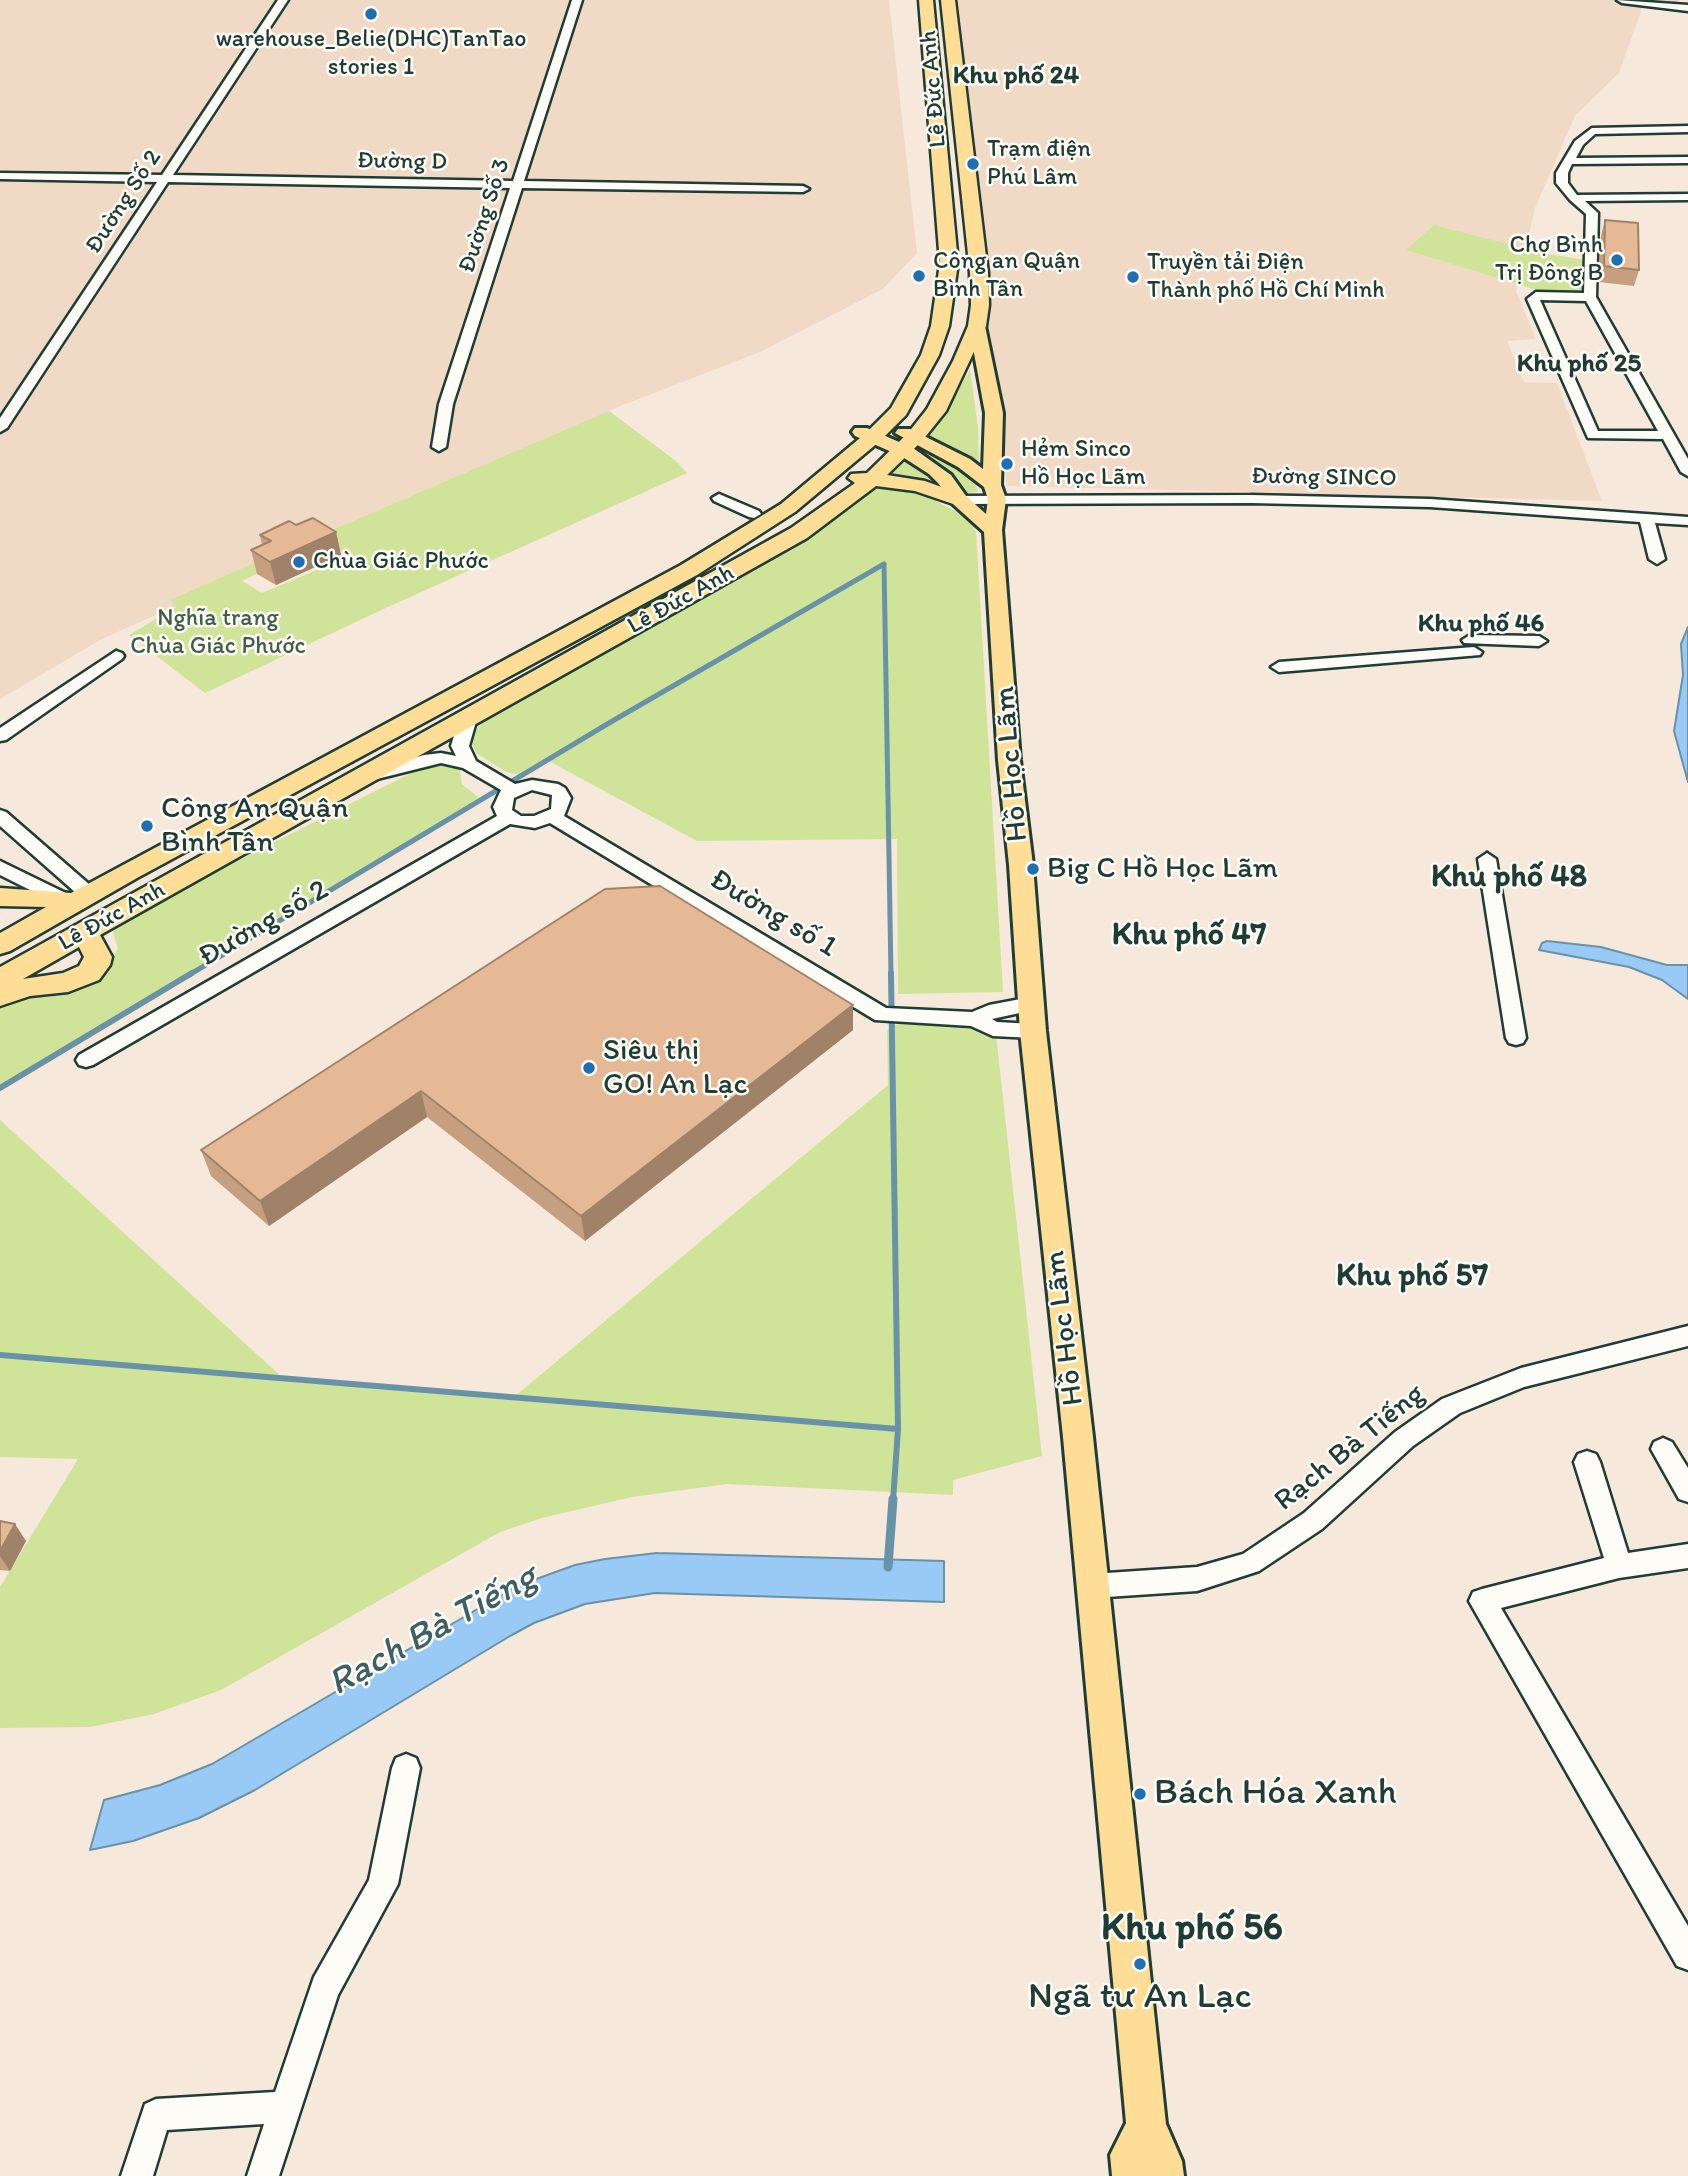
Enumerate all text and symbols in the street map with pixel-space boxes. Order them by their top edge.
marker: warehouse_Belie(DHC)TanTao stories 1 [363,6,379,22]
place label: warehouse_Belie(DHC)TanTao stories 1 [216,26,526,82]
street label: Lê Đức Anh [915,29,953,149]
district label: Khu phố 24 [953,60,1079,92]
place label: Trạm điện Phú Lâm [987,136,1091,192]
street label: Đường Số 2 [80,145,168,259]
street label: Đường D [357,147,447,177]
street label: Đường Số 3 [453,155,517,277]
marker: Trạm điện Phú Lâm [965,156,981,172]
place label: Chợ Bình Trị Đông B [1495,232,1603,288]
place label: Công an Quận Bình Tân [933,248,1080,304]
place label: Truyền tải Điện Thành phố Hồ Chí Minh [1147,249,1385,305]
marker: Chợ Bình Trị Đông B [1609,252,1625,268]
marker: Công an Quận Bình Tân [911,268,927,284]
marker: Truyền tải Điện Thành phố Hồ Chí Minh [1125,269,1141,285]
district label: Khu phố 25 [1517,348,1641,380]
place label: Hẻm Sinco Hồ Học Lãm [1021,436,1146,492]
marker: Hẻm Sinco Hồ Học Lãm [999,456,1015,472]
street label: Đường SINCO [1251,462,1397,494]
place label: Chùa Giác Phước [313,548,489,576]
marker: Chùa Giác Phước [291,554,307,570]
street label: Lê Đức Anh [623,559,739,641]
park label: Nghĩa trang Chùa Giác Phước [130,605,306,661]
district label: Khu phố 46 [1418,608,1544,640]
street label: Hồ Học Lãm [987,685,1037,843]
place label: Công An Quận Bình Tân [161,791,348,862]
marker: Công An Quận Bình Tân [139,818,155,834]
place label: Big C Hồ Học Lãm [1047,851,1278,887]
district label: Khu phố 48 [1431,859,1587,897]
marker: Big C Hồ Học Lãm [1025,861,1041,877]
street label: Đường số 1 [703,862,843,966]
street label: Đường số 2 [193,872,335,976]
street label: Lê Đức Anh [54,876,170,958]
district label: Khu phố 47 [1112,917,1266,955]
place label: Siêu thị GO! An Lạc [603,1033,748,1104]
marker: Siêu thị GO! An Lạc [581,1060,597,1076]
street label: Hồ Học Lãm [1038,1248,1092,1408]
district label: Khu phố 57 [1336,1258,1488,1296]
street label: Rạch Bà Tiếng [1268,1377,1432,1519]
water label: Rạch Bà Tiếng [321,1555,545,1707]
place label: Bách Hóa Xanh [1154,1772,1397,1816]
marker: Bách Hóa Xanh [1132,1786,1148,1802]
district label: Khu phố 56 [1101,1906,1283,1952]
marker: Ngã tư An Lạc [1132,1956,1148,1972]
place label: Ngã tư An Lạc [1028,1976,1252,2020]

